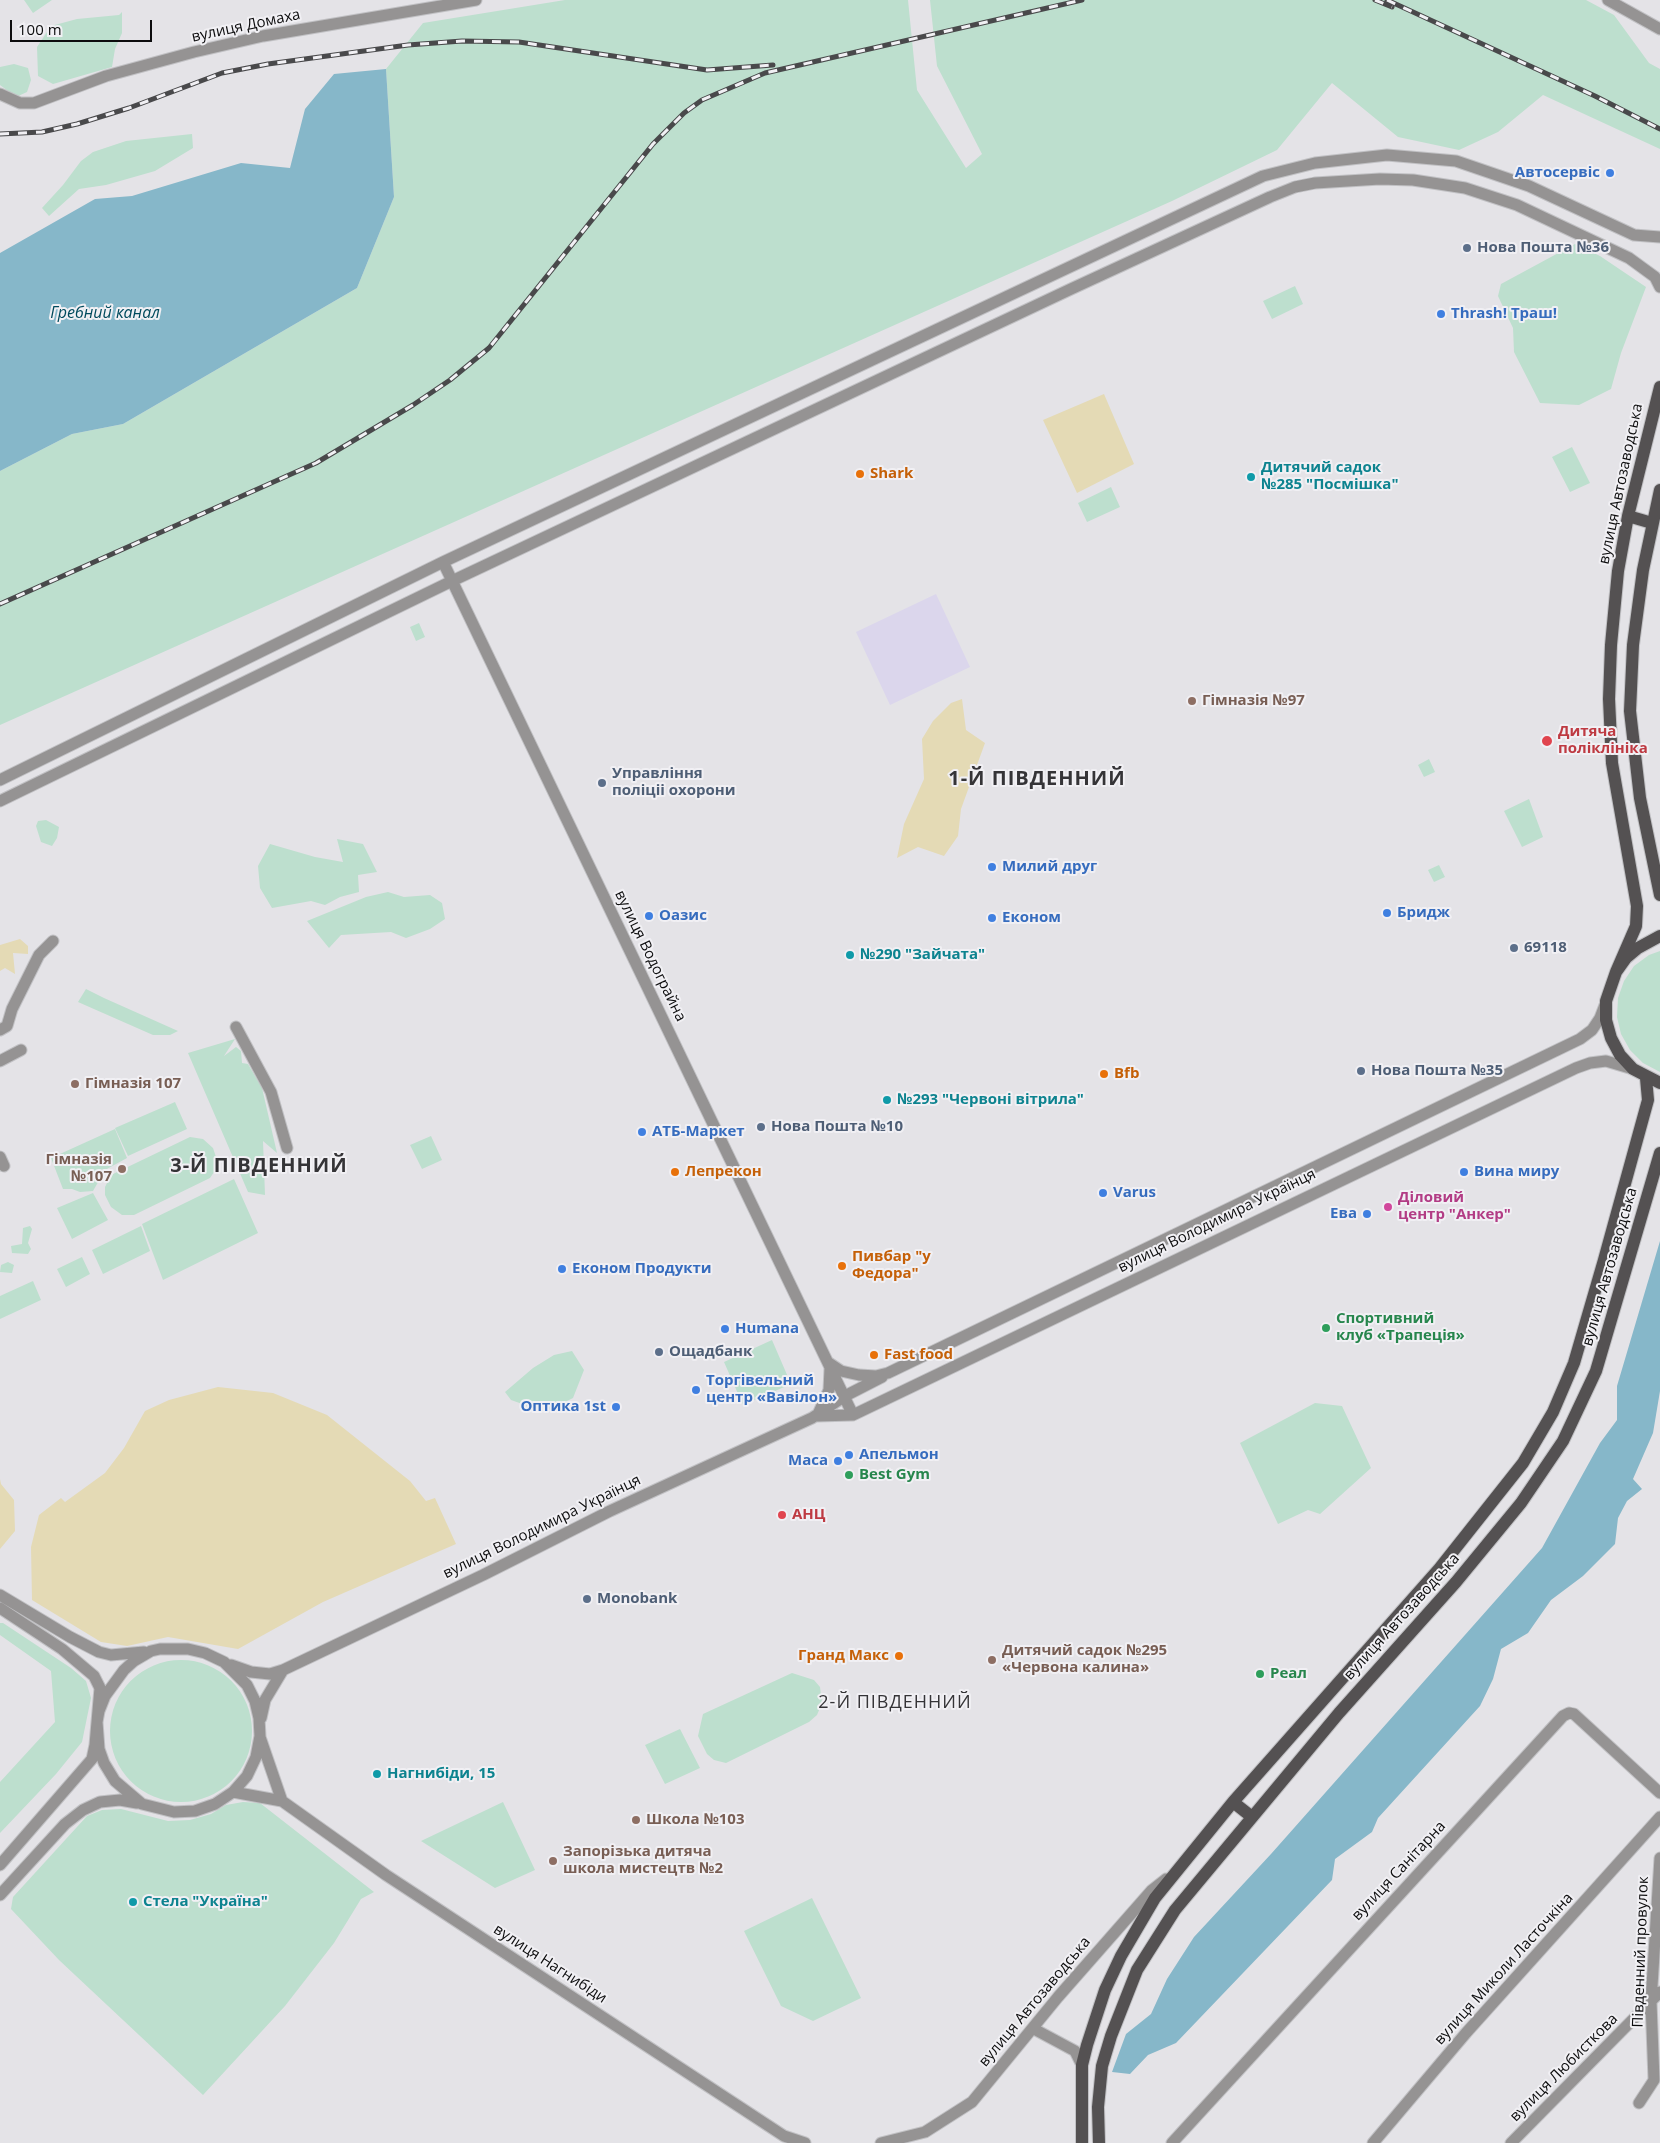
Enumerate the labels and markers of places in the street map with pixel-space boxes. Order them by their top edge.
place label: Автосервіс [1515,164,1600,182]
marker: Автосервіс [1604,167,1616,179]
place label: Нова Пошта №36 [1477,239,1609,257]
marker: Нова Пошта №36 [1461,242,1473,254]
place label: Thrash! Траш! [1451,305,1557,323]
marker: Thrash! Траш! [1435,308,1447,320]
place label: Дитячий садок №285 "Посмішка" [1261,459,1399,494]
place label: Shark [870,465,913,483]
marker: Shark [854,468,866,480]
marker: Дитячий садок №285 "Посмішка" [1245,471,1257,483]
place label: Гімназія №97 [1202,692,1305,710]
marker: Гімназія №97 [1186,695,1198,707]
place label: Дитяча поліклініка [1558,723,1648,758]
marker: Дитяча поліклініка [1540,734,1554,748]
place label: Управлiння полiцii охорони [612,765,735,800]
marker: Управлiння полiцii охорони [596,777,608,789]
place label: Милий друг [1002,858,1097,876]
marker: Милий друг [986,861,998,873]
place label: Бридж [1397,904,1450,922]
place label: Оазис [659,907,707,925]
marker: Бридж [1381,907,1393,919]
place label: Економ [1002,909,1061,927]
marker: Оазис [643,910,655,922]
marker: Економ [986,912,998,924]
place label: 69118 [1524,939,1567,957]
marker: 69118 [1508,942,1520,954]
place label: №290 "Зайчата" [860,946,985,964]
marker: №290 "Зайчата" [844,949,856,961]
place label: Нова Пошта №35 [1371,1062,1503,1080]
place label: Bfb [1114,1065,1139,1083]
marker: Нова Пошта №35 [1355,1065,1367,1077]
marker: Bfb [1098,1068,1110,1080]
place label: Гімназія 107 [85,1075,181,1093]
marker: Гімназія 107 [69,1078,81,1090]
place label: №293 "Червоні вітрила" [897,1091,1084,1109]
marker: №293 "Червоні вітрила" [881,1094,893,1106]
place label: Нова Пошта №10 [771,1118,903,1136]
marker: Нова Пошта №10 [755,1121,767,1133]
place label: АТБ-Маркет [652,1123,745,1141]
marker: АТБ-Маркет [636,1126,648,1138]
place label: Гімназія №107 [46,1151,112,1186]
marker: Гімназія №107 [116,1163,128,1175]
place label: Лепрекон [685,1163,762,1181]
place label: Вина миру [1474,1163,1559,1181]
marker: Лепрекон [669,1166,681,1178]
marker: Вина миру [1458,1166,1470,1178]
place label: Varus [1113,1184,1156,1202]
marker: Varus [1097,1187,1109,1199]
place label: Діловий центр "Анкер" [1398,1189,1511,1224]
marker: Діловий центр "Анкер" [1382,1201,1394,1213]
place label: Ева [1330,1205,1357,1223]
marker: Ева [1361,1208,1373,1220]
place label: Пивбар "у Федора" [852,1248,931,1283]
place label: Економ Продукти [572,1260,712,1278]
marker: Пивбар "у Федора" [836,1260,848,1272]
marker: Економ Продукти [556,1263,568,1275]
place label: Спортивний клуб «Трапеція» [1336,1310,1465,1345]
place label: Humana [735,1320,799,1338]
marker: Спортивний клуб «Трапеція» [1320,1322,1332,1334]
marker: Humana [719,1323,731,1335]
place label: Ощадбанк [669,1343,752,1361]
marker: Ощадбанк [653,1346,665,1358]
place label: Fast food [884,1346,953,1364]
marker: Fast food [868,1349,880,1361]
place label: Торгівельний центр «Вавілон» [706,1372,837,1407]
marker: Торгівельний центр «Вавілон» [690,1384,702,1396]
place label: Оптика 1st [520,1398,606,1416]
marker: Оптика 1st [610,1401,622,1413]
place label: Апельмон [859,1446,939,1464]
marker: Апельмон [843,1449,855,1461]
place label: Маса [788,1452,828,1470]
marker: Маса [832,1455,844,1467]
place label: Best Gym [859,1466,930,1484]
marker: Best Gym [843,1469,855,1481]
place label: АНЦ [792,1506,826,1524]
marker: АНЦ [776,1509,788,1521]
place label: Monobank [597,1590,677,1608]
marker: Monobank [581,1593,593,1605]
place label: Дитячий садок №295 «Червона калина» [1002,1642,1167,1677]
place label: Гранд Макс [798,1647,889,1665]
marker: Гранд Макс [893,1650,905,1662]
marker: Дитячий садок №295 «Червона калина» [986,1654,998,1666]
place label: Реал [1270,1665,1307,1683]
marker: Реал [1254,1668,1266,1680]
place label: Нагнибіди, 15 [387,1765,495,1783]
marker: Нагнибіди, 15 [371,1768,383,1780]
place label: Школа №103 [646,1811,745,1829]
marker: Школа №103 [630,1814,642,1826]
place label: Запорізька дитяча школа мистецтв №2 [563,1843,723,1878]
marker: Запорізька дитяча школа мистецтв №2 [547,1855,559,1867]
place label: Стела "Україна" [143,1893,268,1911]
marker: Стела "Україна" [127,1896,139,1908]

